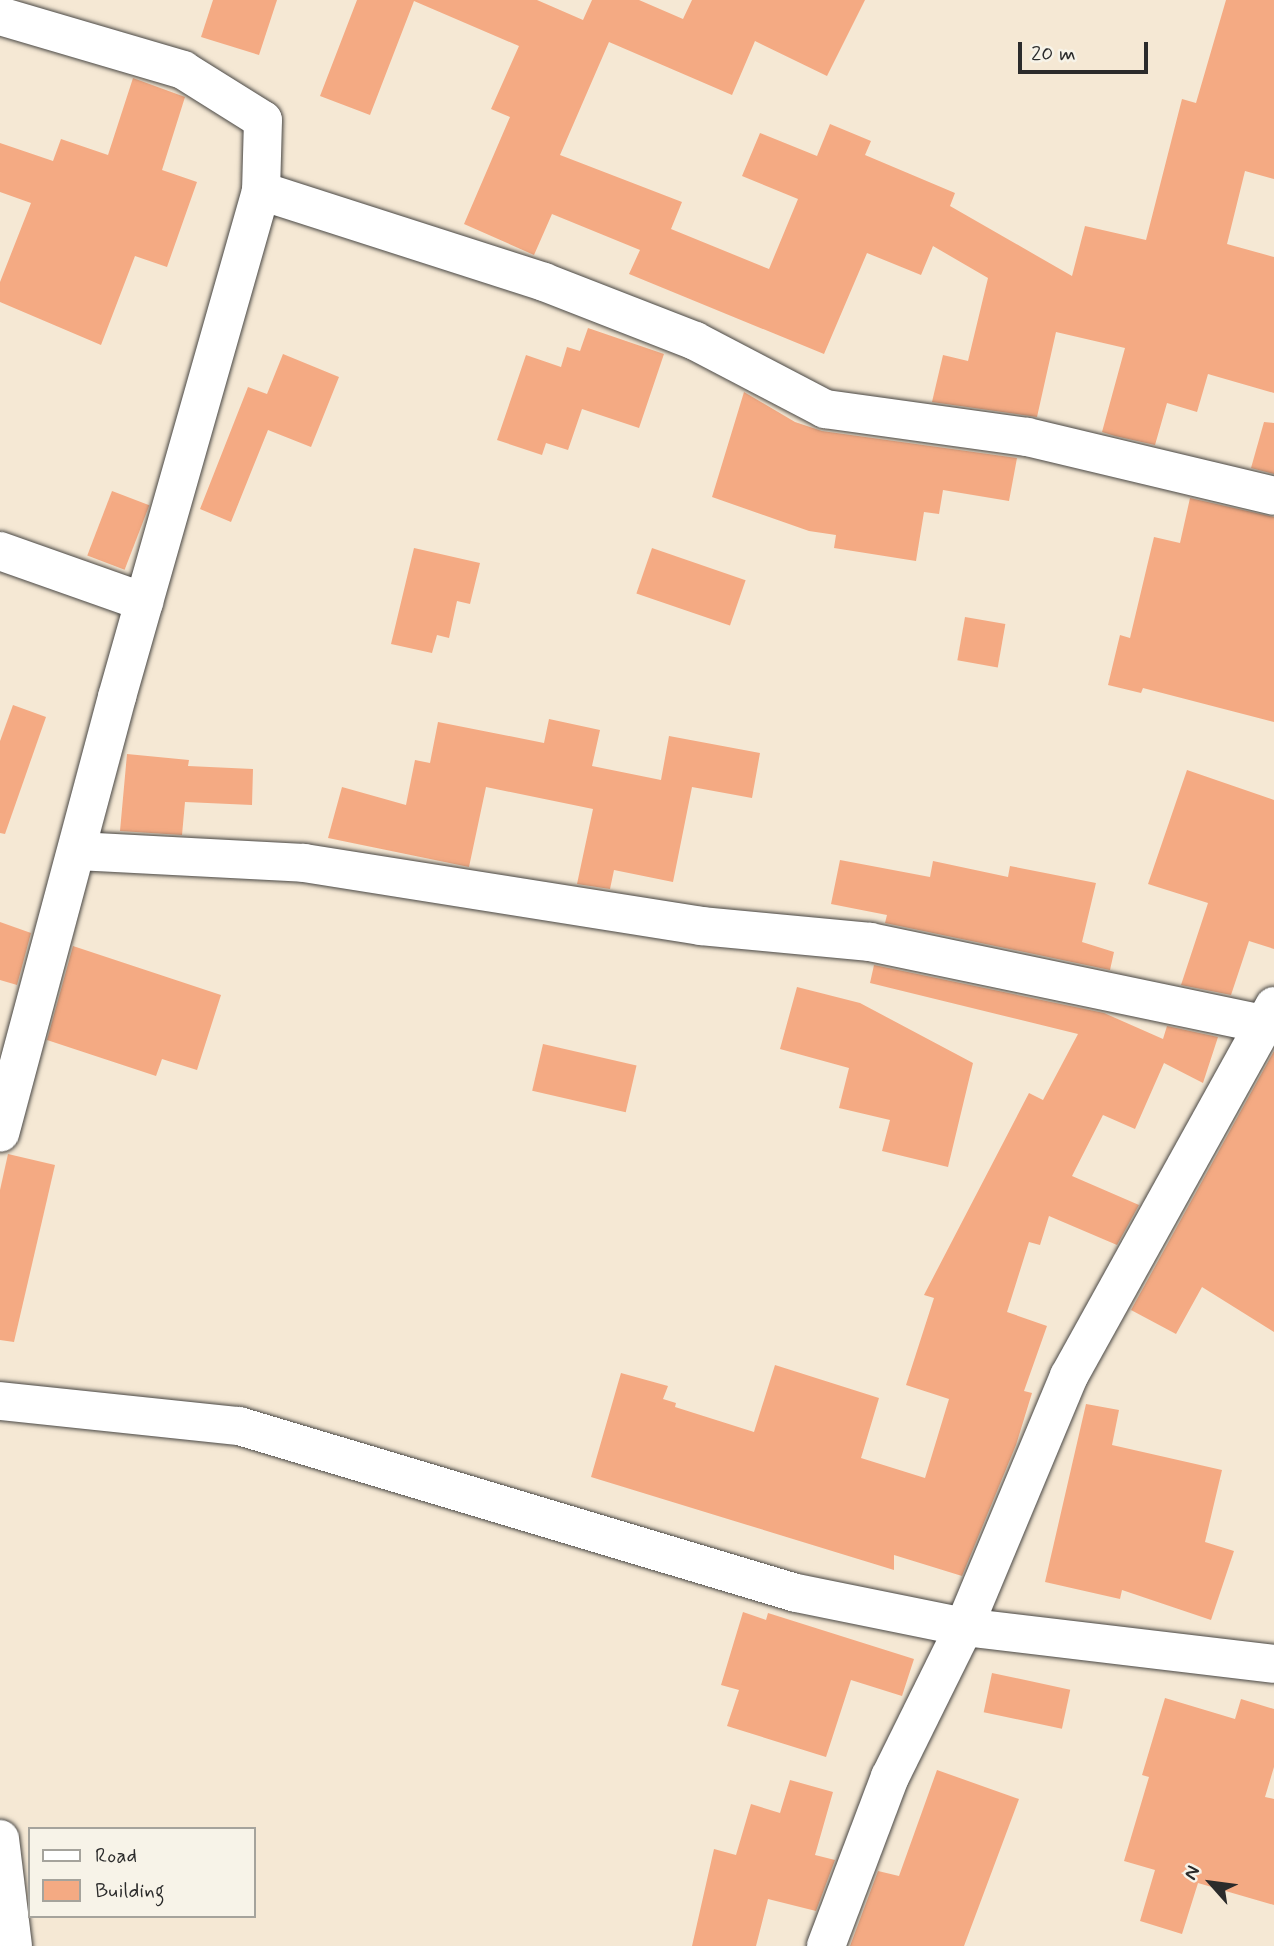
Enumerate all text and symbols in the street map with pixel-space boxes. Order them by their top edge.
scale bar [1022,28,1152,72]
text: 20 m [1031,40,1076,68]
legend [28,1827,256,1918]
text: Road [95,1842,137,1870]
north arrow [1176,1848,1246,1918]
text: N [1178,1861,1206,1884]
text: Building [95,1877,165,1905]

